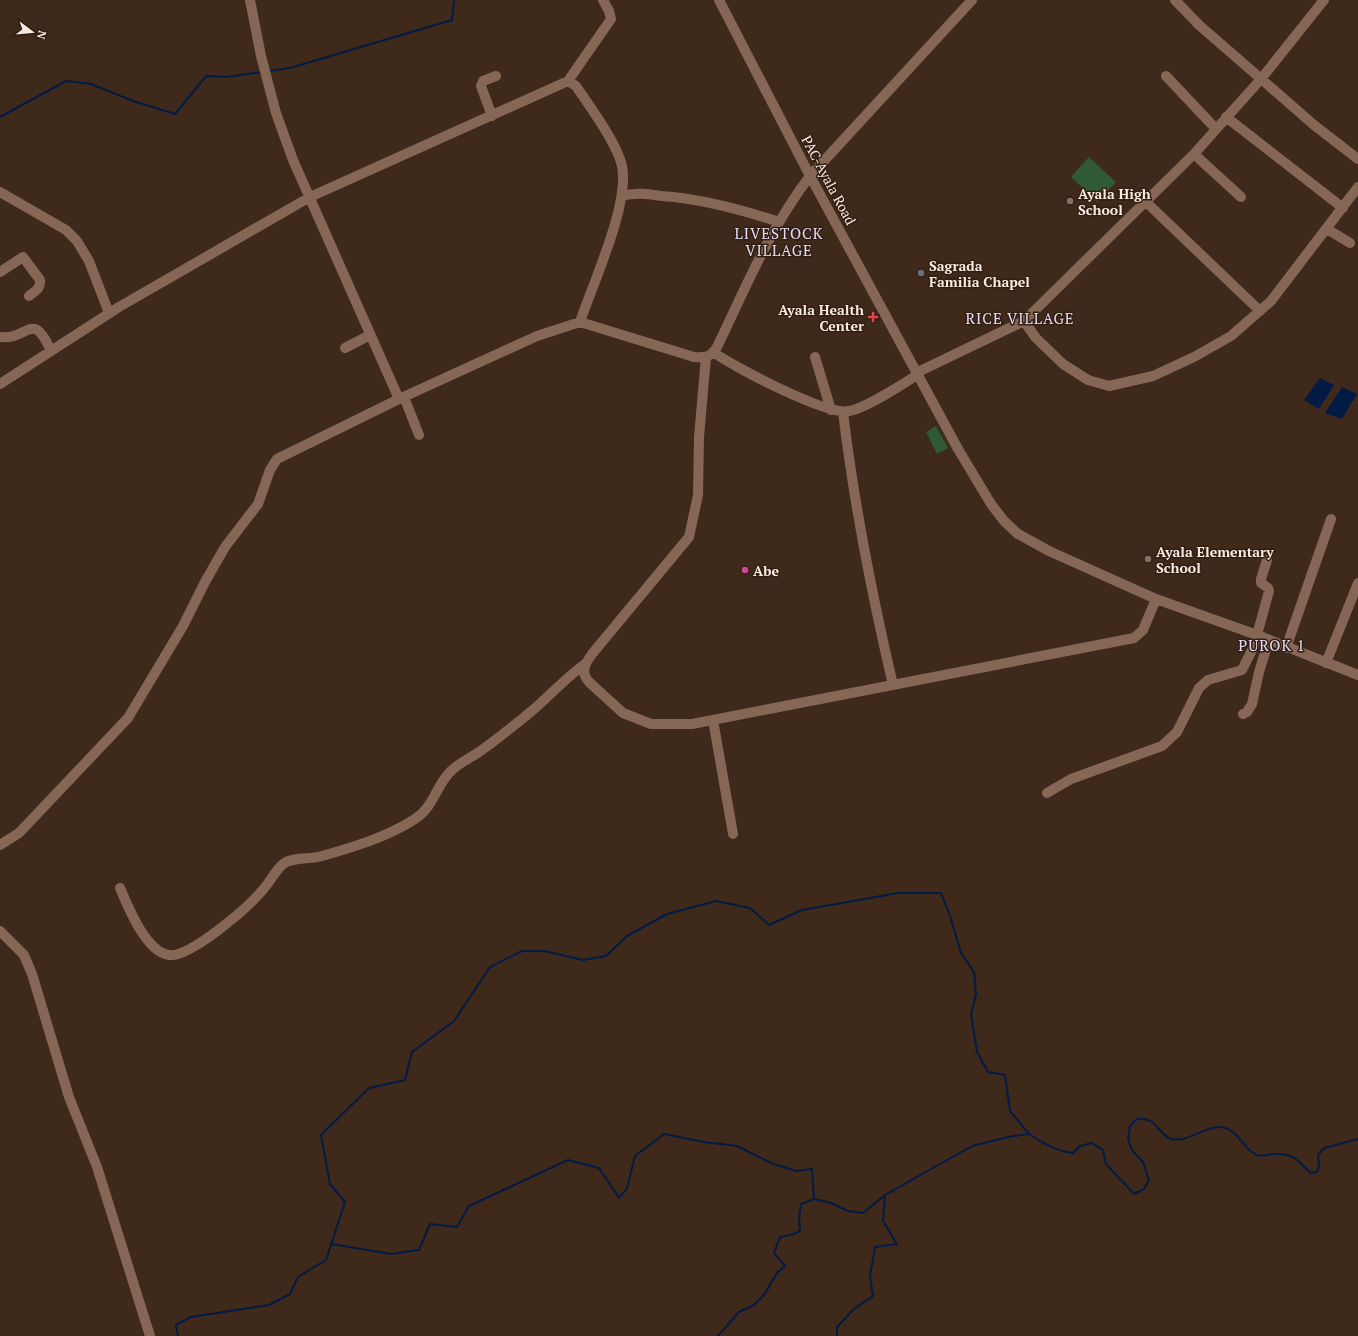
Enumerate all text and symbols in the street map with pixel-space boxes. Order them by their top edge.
north arrow [12,12,52,52]
text: N [34,29,49,41]
street label: PAC-Ayala Road [797,132,861,228]
place label: Ayala High School [1078,184,1151,219]
marker: Ayala High School [1065,196,1075,206]
district label: LIVESTOCK VILLAGE [735,223,823,260]
place label: Sagrada Familia Chapel [929,256,1030,291]
marker: Sagrada Familia Chapel [916,268,926,278]
place label: Ayala Health Center [778,300,864,335]
district label: RICE VILLAGE [966,308,1074,328]
marker: Ayala Health Center [867,311,879,323]
place label: Ayala Elementary School [1156,542,1274,577]
marker: Ayala Elementary School [1143,554,1153,564]
place label: Abe [753,561,779,580]
marker: Abe [740,565,750,575]
district label: PUROK 1 [1238,635,1306,655]

